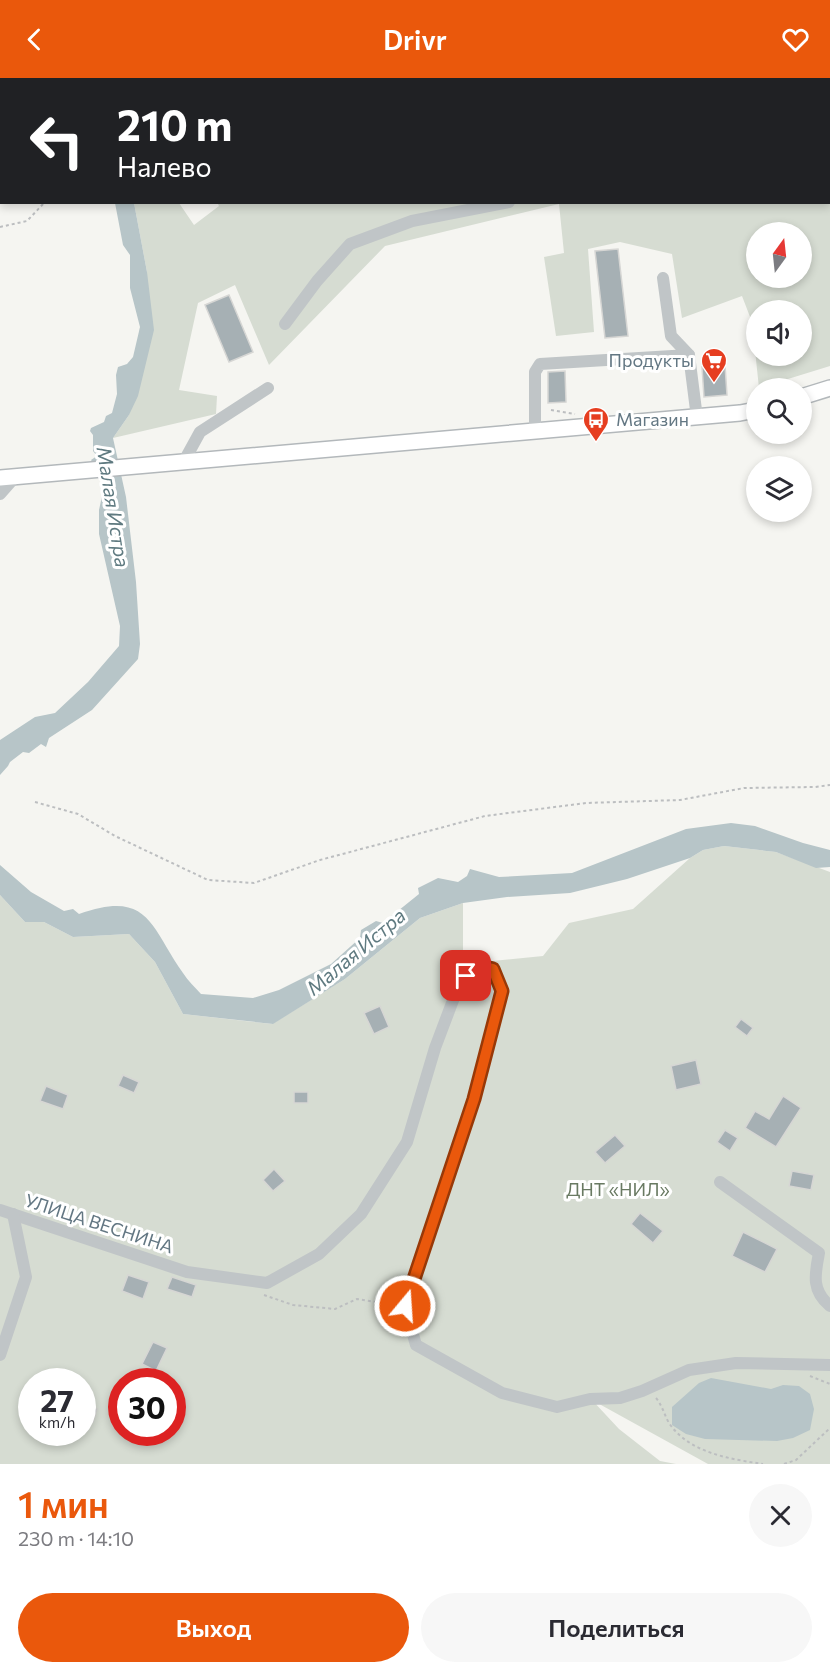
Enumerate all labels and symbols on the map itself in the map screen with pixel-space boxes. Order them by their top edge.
north arrow [746,222,812,288]
supermarket icon: Продукты [699,346,729,384]
place label: Продукты [609,349,694,371]
bus stop icon: Магазин [581,405,611,443]
place label: Магазин [616,408,689,430]
water label: Малая Истра [93,445,135,569]
water label: Малая Истра [301,903,410,1000]
pin [440,950,491,1001]
park label: ДНТ «НИЛ» [566,1178,670,1200]
street label: УЛИЦА ВЕСНИНА [22,1189,176,1257]
position arrow [373,1274,437,1338]
speed limit sign: 30 [108,1368,186,1446]

